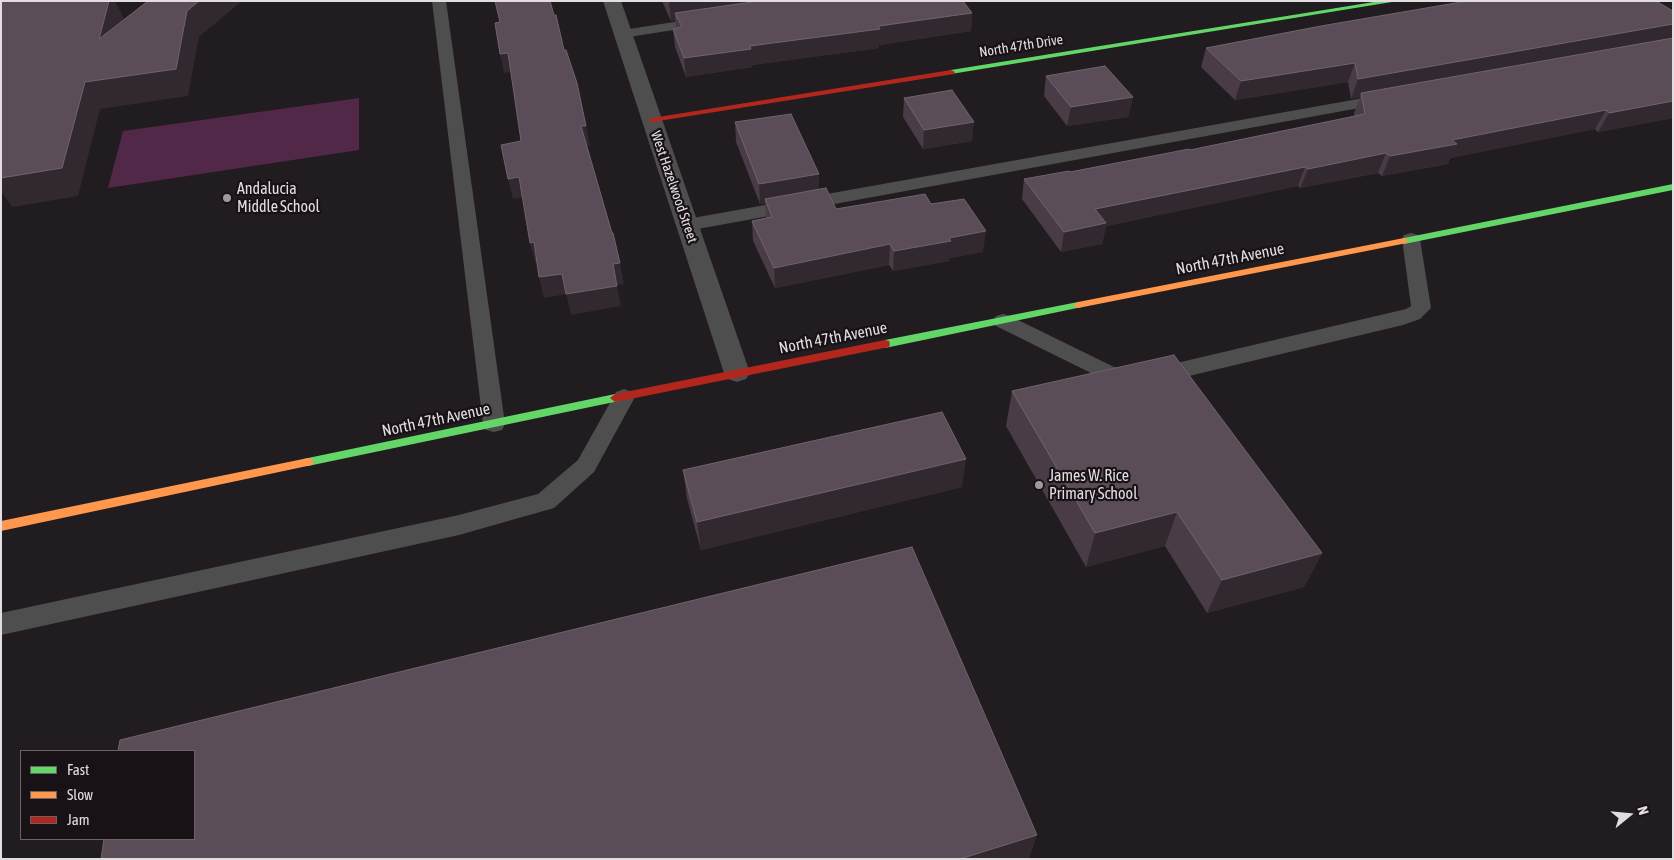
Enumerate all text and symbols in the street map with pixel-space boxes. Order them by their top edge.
street label: North 47th Drive [978,31,1064,61]
street label: West Hazelwood Street [647,129,701,245]
place label: Andalucia Middle School [237,179,320,217]
marker: Andalucia Middle School [221,192,233,204]
street label: North 47th Avenue [1174,239,1286,279]
street label: North 47th Avenue [777,318,889,358]
street label: North 47th Avenue [380,399,492,441]
place label: James W. Rice Primary School [1049,466,1137,504]
marker: James W. Rice Primary School [1033,479,1045,491]
legend [20,750,195,840]
text: Fast [67,761,89,778]
text: Slow [67,786,93,803]
north arrow [1604,790,1654,840]
text: N [1634,804,1652,817]
text: Jam [67,811,90,828]

